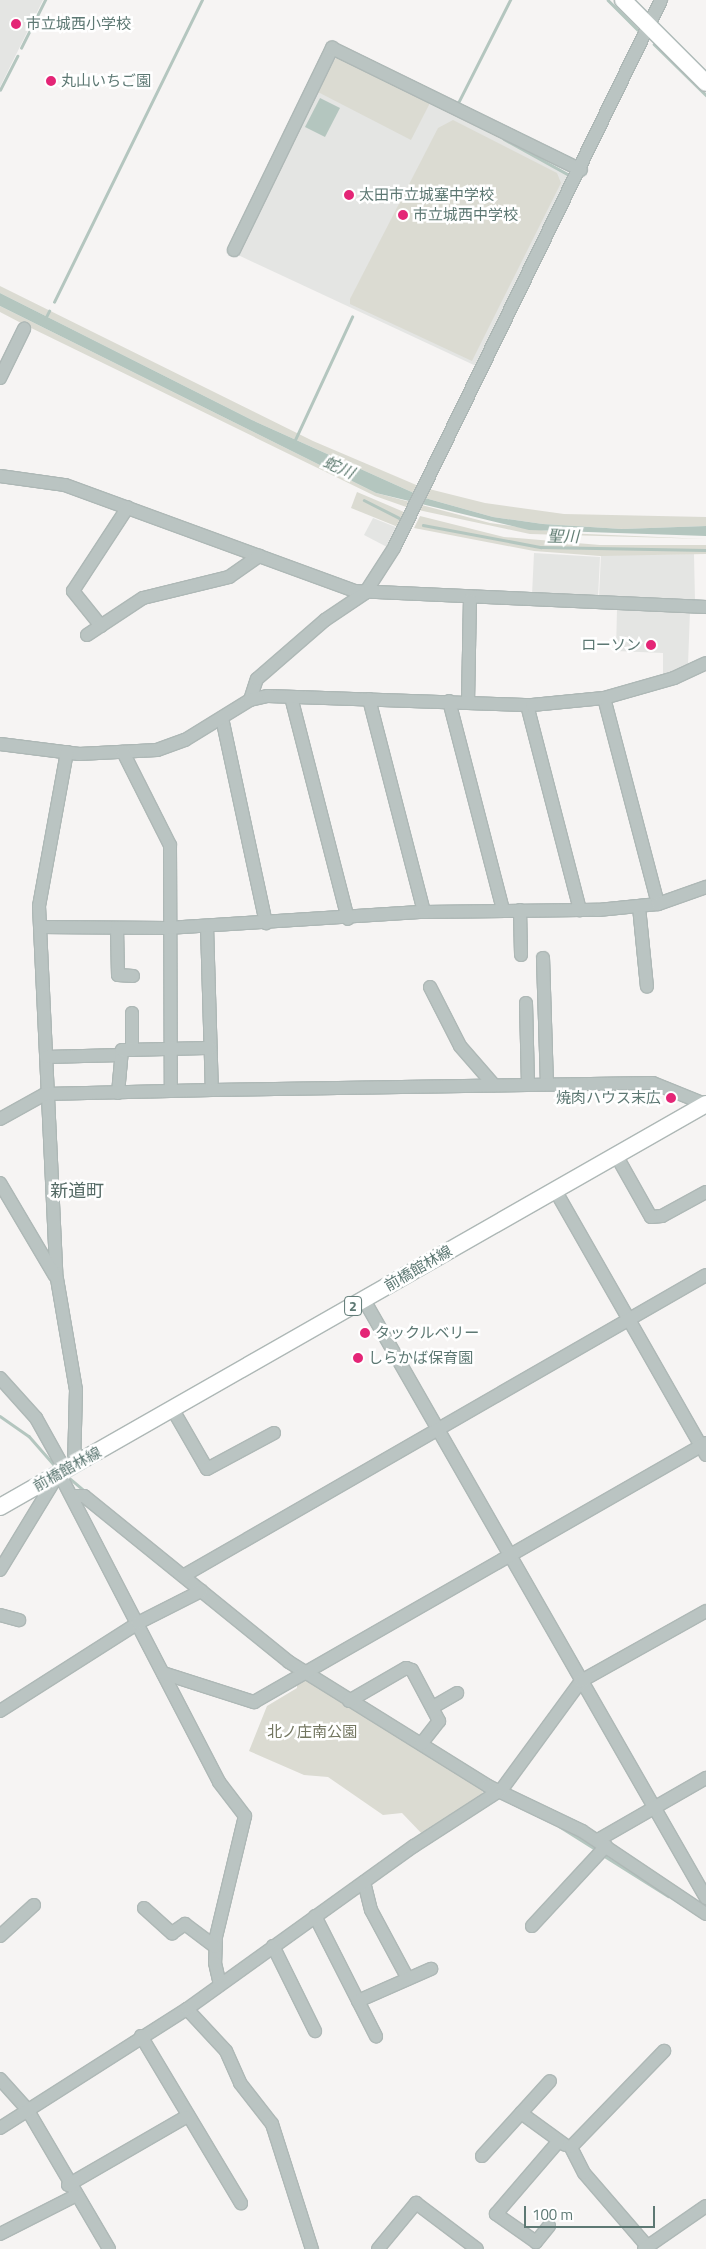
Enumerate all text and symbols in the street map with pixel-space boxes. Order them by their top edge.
place label: 市立城西小学校 [26,15,131,33]
marker: 市立城西小学校 [10,18,22,30]
place label: 丸山いちご園 [61,72,151,90]
marker: 丸山いちご園 [45,75,57,87]
place label: 太田市立城塞中学校 [359,186,494,204]
marker: 太田市立城塞中学校 [343,189,355,201]
place label: 市立城西中学校 [413,206,518,224]
marker: 市立城西中学校 [397,209,409,221]
water label: 蛇川 [320,452,358,482]
water label: 聖川 [547,526,579,546]
place label: ローソン [581,636,641,654]
marker: ローソン [645,639,657,651]
place label: 焼肉ハウス末広 [556,1089,661,1107]
marker: 焼肉ハウス末広 [665,1092,677,1104]
district label: 新道町 [50,1180,104,1202]
street label: 前橋館林線 [381,1241,455,1295]
road number: 2 [343,1294,363,1318]
place label: タックルベリー [375,1324,480,1342]
marker: タックルベリー [359,1327,371,1339]
place label: しらかば保育園 [368,1349,473,1367]
marker: しらかば保育園 [352,1352,364,1364]
street label: 前橋館林線 [30,1443,104,1495]
park label: 北ノ庄南公園 [267,1723,357,1741]
scale bar [526,2196,657,2228]
text: 100 m [532,2203,573,2226]

